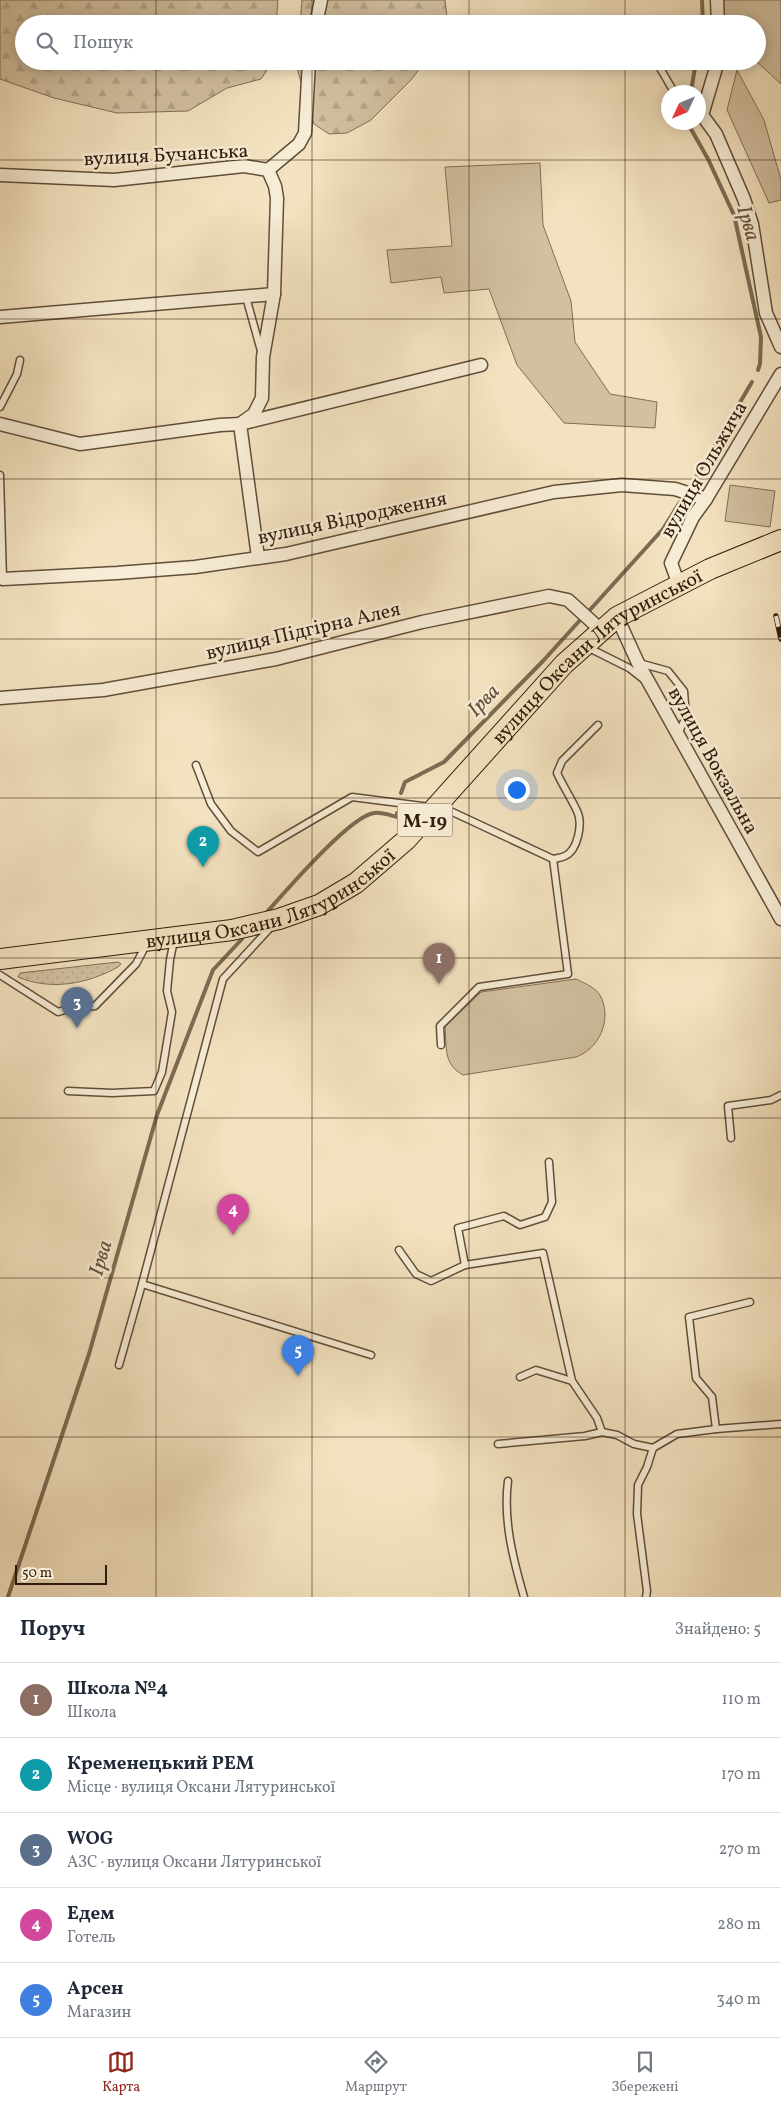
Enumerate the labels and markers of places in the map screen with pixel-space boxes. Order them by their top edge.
pin: 2 [187,826,219,867]
pin: 1 [423,943,455,984]
pin: 3 [61,987,93,1028]
pin: 4 [217,1194,249,1235]
pin: 5 [282,1335,314,1376]

